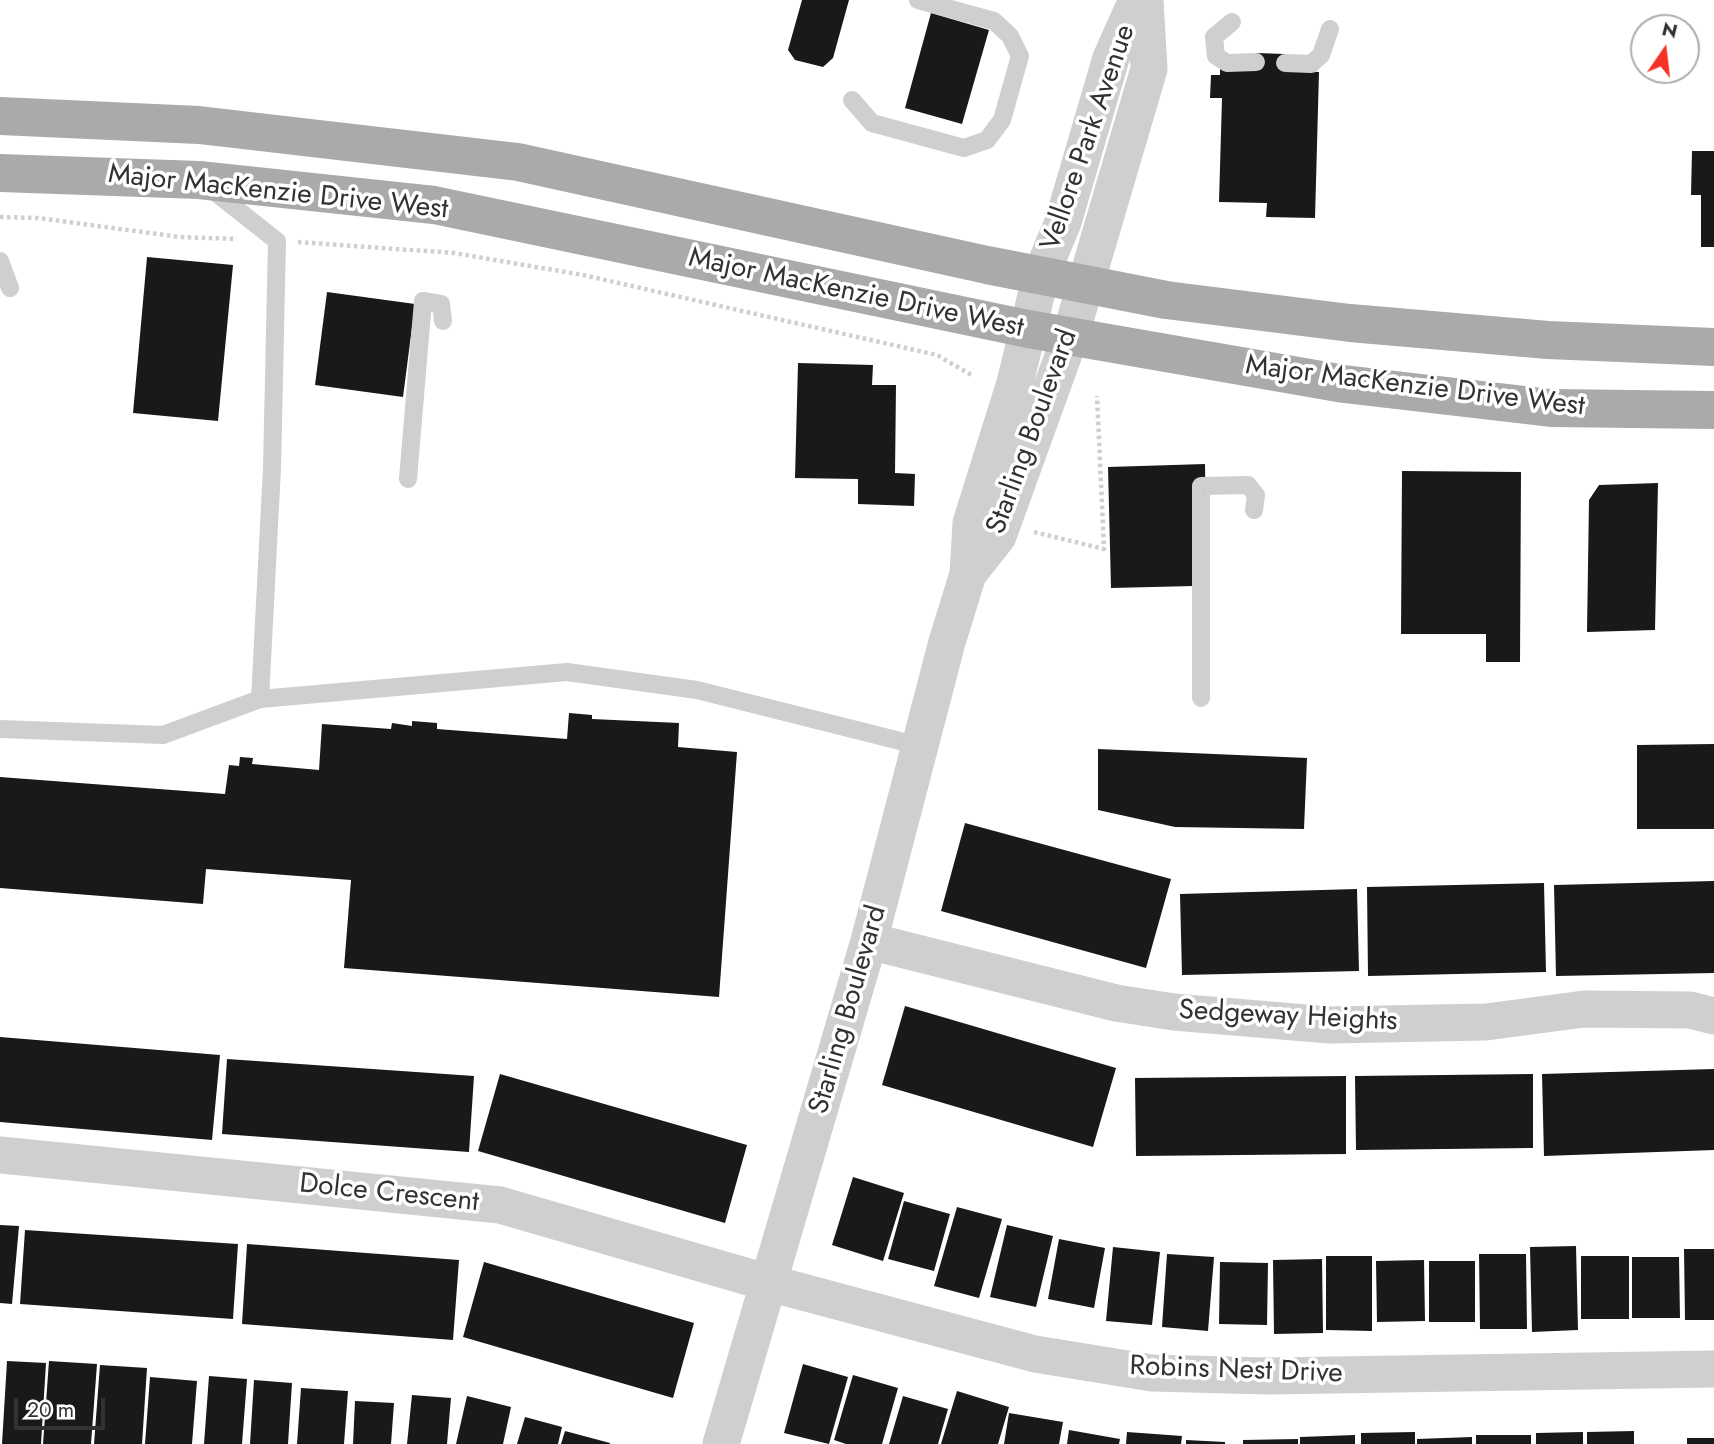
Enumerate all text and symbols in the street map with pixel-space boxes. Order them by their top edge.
north arrow [1630,14,1700,84]
text: N [1659,15,1680,45]
street label: Vellore Park Avenue [1035,21,1143,255]
street label: Major MacKenzie Drive West [106,158,450,228]
street label: Major MacKenzie Drive West [685,242,1027,346]
street label: Starling Boulevard [980,325,1086,539]
street label: Major MacKenzie Drive West [1243,350,1587,424]
street label: Starling Boulevard [803,902,895,1118]
street label: Sedgeway Heights [1178,994,1398,1040]
street label: Dolce Crescent [298,1168,480,1220]
street label: Robins Nest Drive [1129,1350,1343,1392]
scale bar [18,1384,108,1428]
text: 20 m [27,1395,74,1425]

